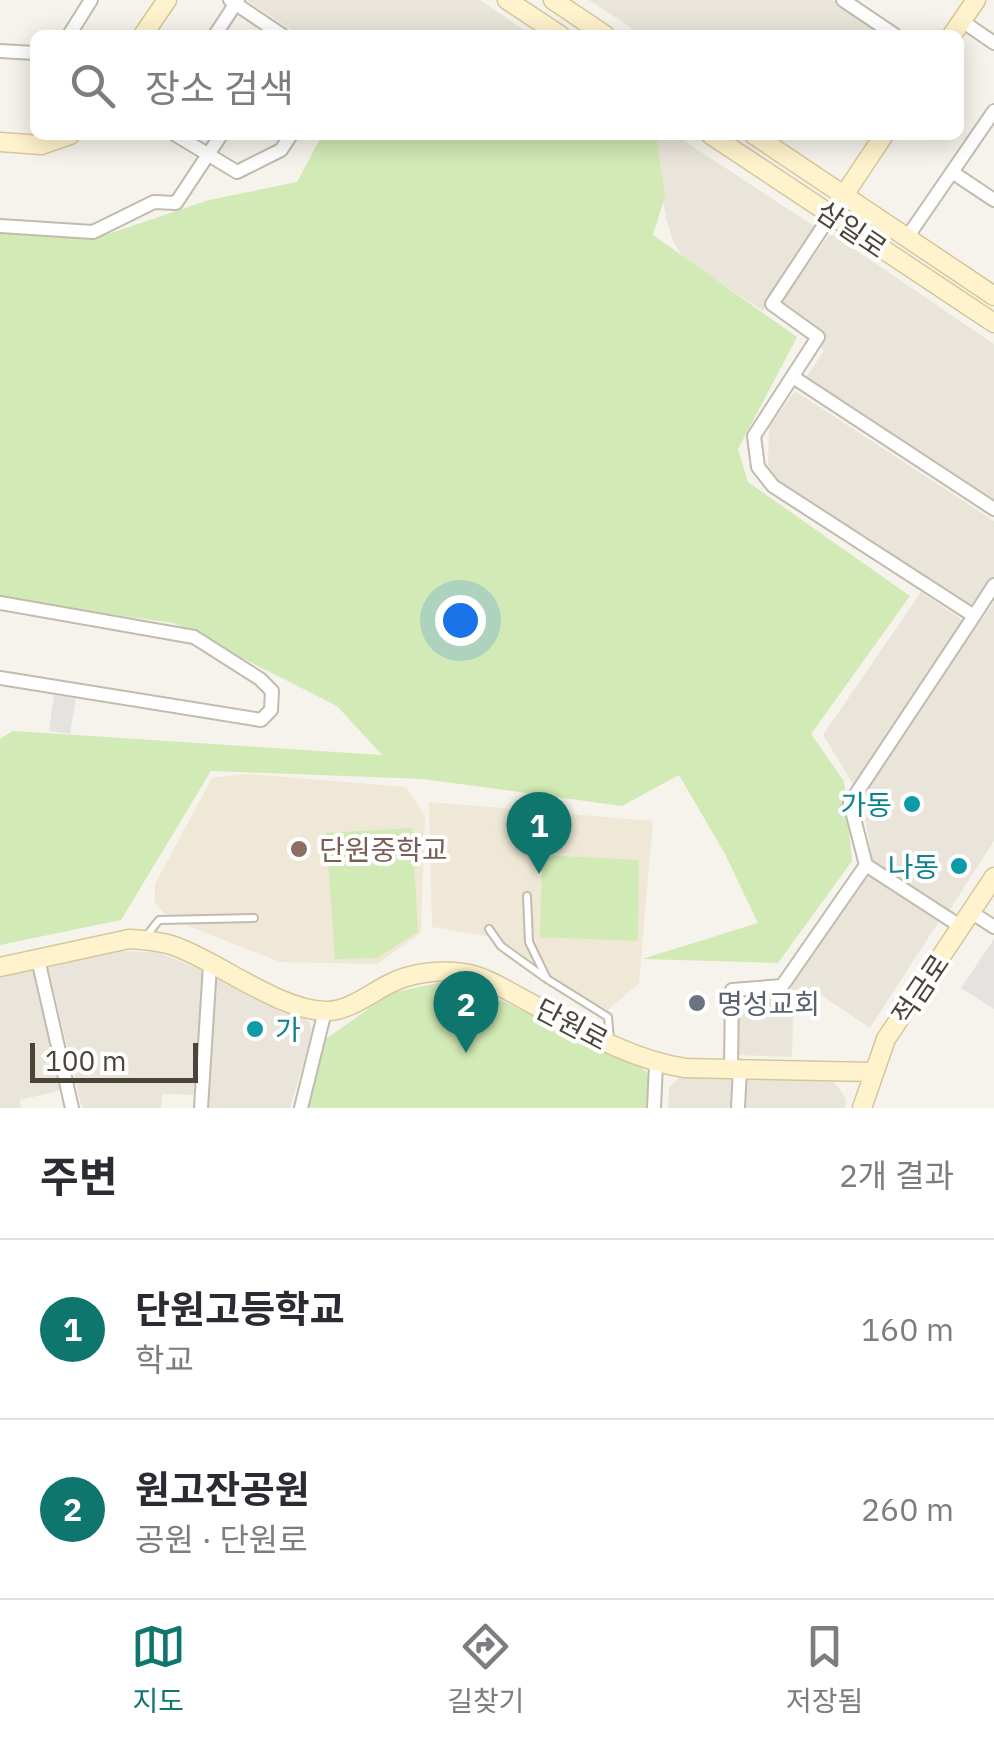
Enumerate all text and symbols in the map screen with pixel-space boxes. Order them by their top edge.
search box [30,30,964,140]
icon: search [65,58,120,113]
text: 장소 검색 [145,63,294,112]
street label: 삼일로 [810,192,894,266]
your location [435,595,486,646]
place label: 가동 [840,786,892,823]
pin: 1 [506,792,572,874]
marker: 가동 [901,793,923,815]
place label: 단원중학교 [319,831,448,868]
marker: 단원중학교 [288,838,310,860]
place label: 나동 [887,848,939,885]
marker: 나동 [948,855,970,877]
street label: 적금로 [883,947,957,1031]
pin: 2 [434,970,498,1053]
place label: 명성교회 [717,985,820,1022]
street label: 단원로 [529,990,615,1058]
marker: 명성교회 [686,992,708,1014]
place label: 가 [275,1011,301,1048]
marker: 가 [244,1018,266,1040]
scale bar [30,1038,198,1082]
text: 100 m [45,1042,126,1079]
text: 주변 [40,1149,117,1204]
text: 2개 결과 [839,1154,954,1196]
text: 단원고등학교 [135,1284,345,1333]
text: 1 [63,1308,82,1350]
text: 160 m [861,1308,954,1350]
text: 학교 [135,1338,194,1380]
text: 원고잔공원 [135,1464,310,1513]
text: 2 [63,1488,82,1530]
text: 260 m [861,1488,954,1530]
text: 공원 · 단원로 [135,1518,308,1560]
tab: 지도 [131,1619,186,1719]
tab: 길찾기 [447,1619,524,1719]
tab: 저장됨 [786,1619,863,1719]

